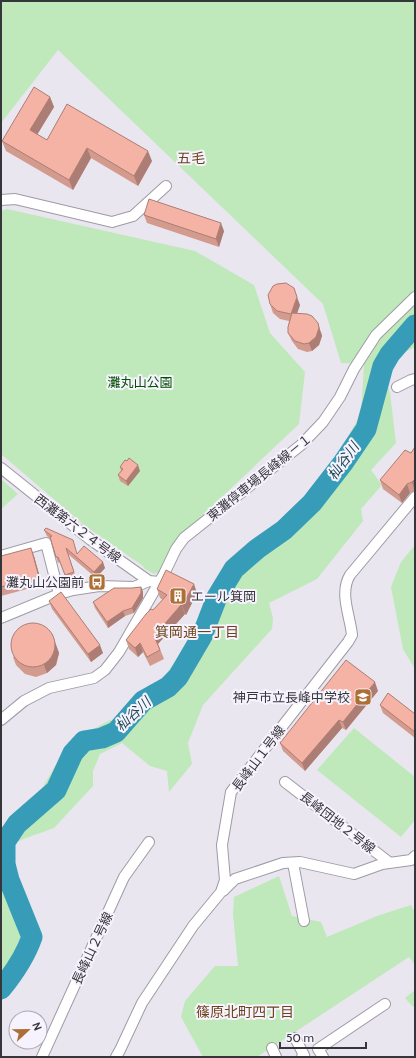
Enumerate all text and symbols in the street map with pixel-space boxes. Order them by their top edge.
district label: 五毛 [177,149,205,167]
park label: 灘丸山公園 [107,374,173,390]
street label: 東灘停車場長峰線－１ [203,430,315,524]
water label: 杣谷川 [323,437,364,483]
street label: 西灘第六２４号線 [32,490,124,566]
bus stop icon: 灘丸山公園前 [87,572,107,592]
place label: 灘丸山公園前 [6,574,84,590]
building icon: エール箕岡 [168,586,188,606]
place label: エール箕岡 [191,588,256,604]
district label: 箕岡通一丁目 [155,623,239,641]
school or university icon: 神戸市立長峰中学校 [353,687,373,707]
place label: 神戸市立長峰中学校 [233,689,350,705]
water label: 杣谷川 [112,692,156,735]
street label: 長峰山１号線 [228,722,288,794]
street label: 長峰団地２号線 [297,788,379,856]
street label: 長峰山２号線 [68,909,116,987]
district label: 篠原北町四丁目 [196,1003,294,1021]
north arrow [8,1010,48,1050]
text: N [29,1020,45,1032]
scale bar [280,1024,366,1050]
text: 50 m [286,1030,314,1045]

